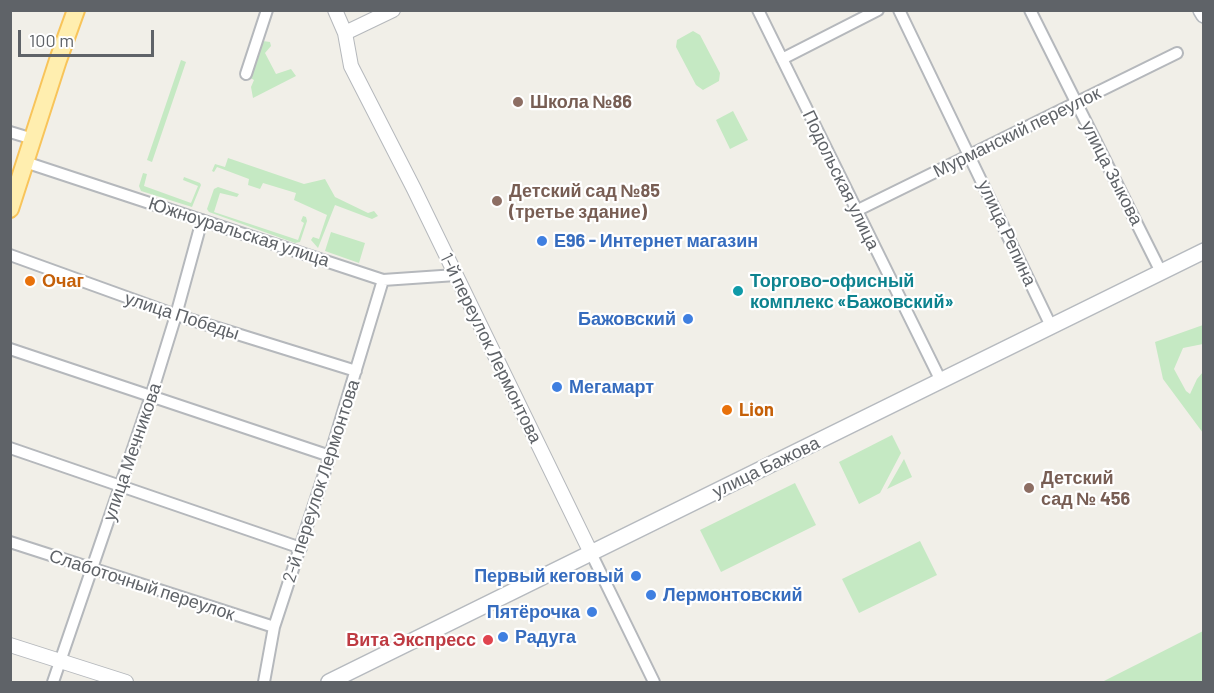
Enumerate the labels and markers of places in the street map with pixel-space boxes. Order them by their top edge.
place label: Школа №86 [530,91,632,113]
marker: Школа №86 [511,95,525,109]
place label: Детский сад №85 (третье здание) [509,180,660,222]
marker: Детский сад №85 (третье здание) [490,194,504,208]
place label: Е96 - Интернет магазин [554,230,758,252]
marker: Е96 - Интернет магазин [535,234,549,248]
place label: Очаг [42,270,84,292]
place label: Торгово-офисный комплекс «Бажовский» [750,270,954,312]
marker: Очаг [23,274,37,288]
marker: Торгово-офисный комплекс «Бажовский» [731,284,745,298]
place label: Бажовский [578,308,676,330]
marker: Бажовский [681,312,695,326]
place label: Мегамарт [569,376,654,398]
marker: Мегамарт [550,380,564,394]
place label: Lion [739,399,774,421]
marker: Lion [720,403,734,417]
place label: Детский сад № 456 [1041,467,1130,510]
marker: Детский сад № 456 [1022,481,1036,495]
place label: Первый кеговый [474,565,624,587]
marker: Первый кеговый [629,569,643,583]
place label: Лермонтовский [663,584,803,606]
marker: Лермонтовский [644,588,658,602]
place label: Пятёрочка [487,601,580,623]
marker: Пятёрочка [585,605,599,619]
place label: Радуга [515,626,576,648]
place label: Вита Экспресс [346,629,476,651]
marker: Радуга [496,630,510,644]
marker: Вита Экспресс [481,633,495,647]

